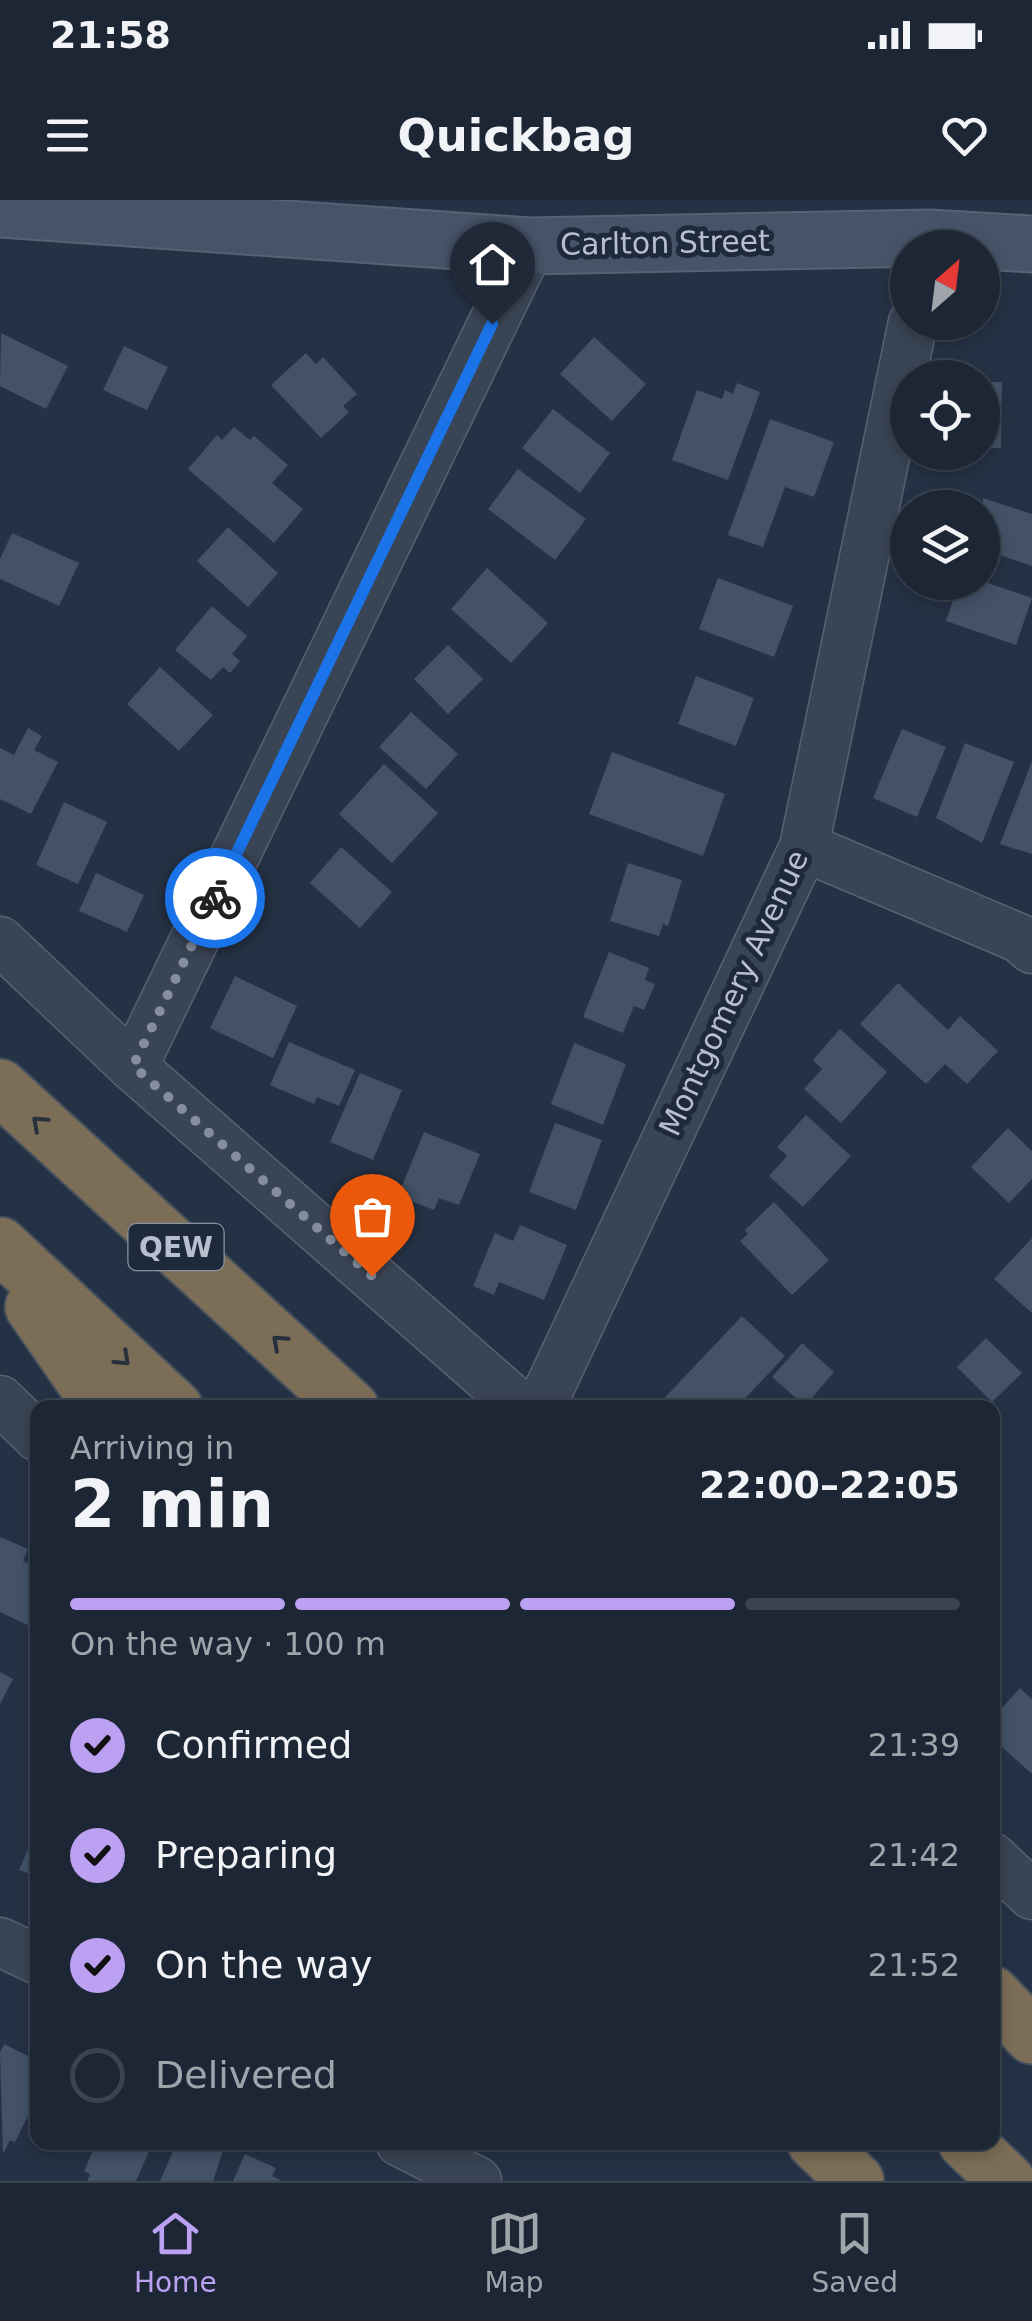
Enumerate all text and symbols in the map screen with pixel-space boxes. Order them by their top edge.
text: 21:58 [50,13,171,57]
icon: menu [40,108,95,163]
icon: heart [937,108,992,163]
text: Quickbag [397,109,635,162]
pin [450,222,535,325]
street label: Carlton Street [560,223,770,262]
north arrow [890,230,1000,340]
map controls [890,230,1000,600]
icon: home [465,237,520,292]
button: locate [890,360,1000,470]
button: layers [890,490,1000,600]
street label: Montgomery Avenue [652,844,815,1141]
courier [165,848,265,948]
icon: bike [188,871,243,926]
one-way arrow [32,1116,51,1134]
pin [330,1174,415,1277]
icon: bag [345,1189,400,1244]
road number: QEW [128,1224,224,1270]
one-way arrow [272,1336,291,1354]
one-way arrow [111,1347,129,1365]
text: Arriving in [70,1429,234,1467]
text: 22:00–22:05 [699,1463,960,1507]
text: 2 min [70,1467,274,1542]
text: On the way · 100 m [70,1625,386,1663]
icon: check [70,1718,125,1773]
text: Confirmed [155,1723,352,1767]
text: 21:39 [868,1726,960,1764]
icon: check [70,1828,125,1883]
text: Preparing [155,1833,337,1877]
text: 21:42 [868,1836,960,1874]
icon: check [70,1938,125,1993]
text: On the way [155,1943,372,1987]
text: 21:52 [868,1946,960,1984]
text: Delivered [155,2053,337,2097]
tab: Home [134,2206,217,2299]
tab: Map [485,2206,544,2299]
tab: Saved [812,2206,898,2299]

